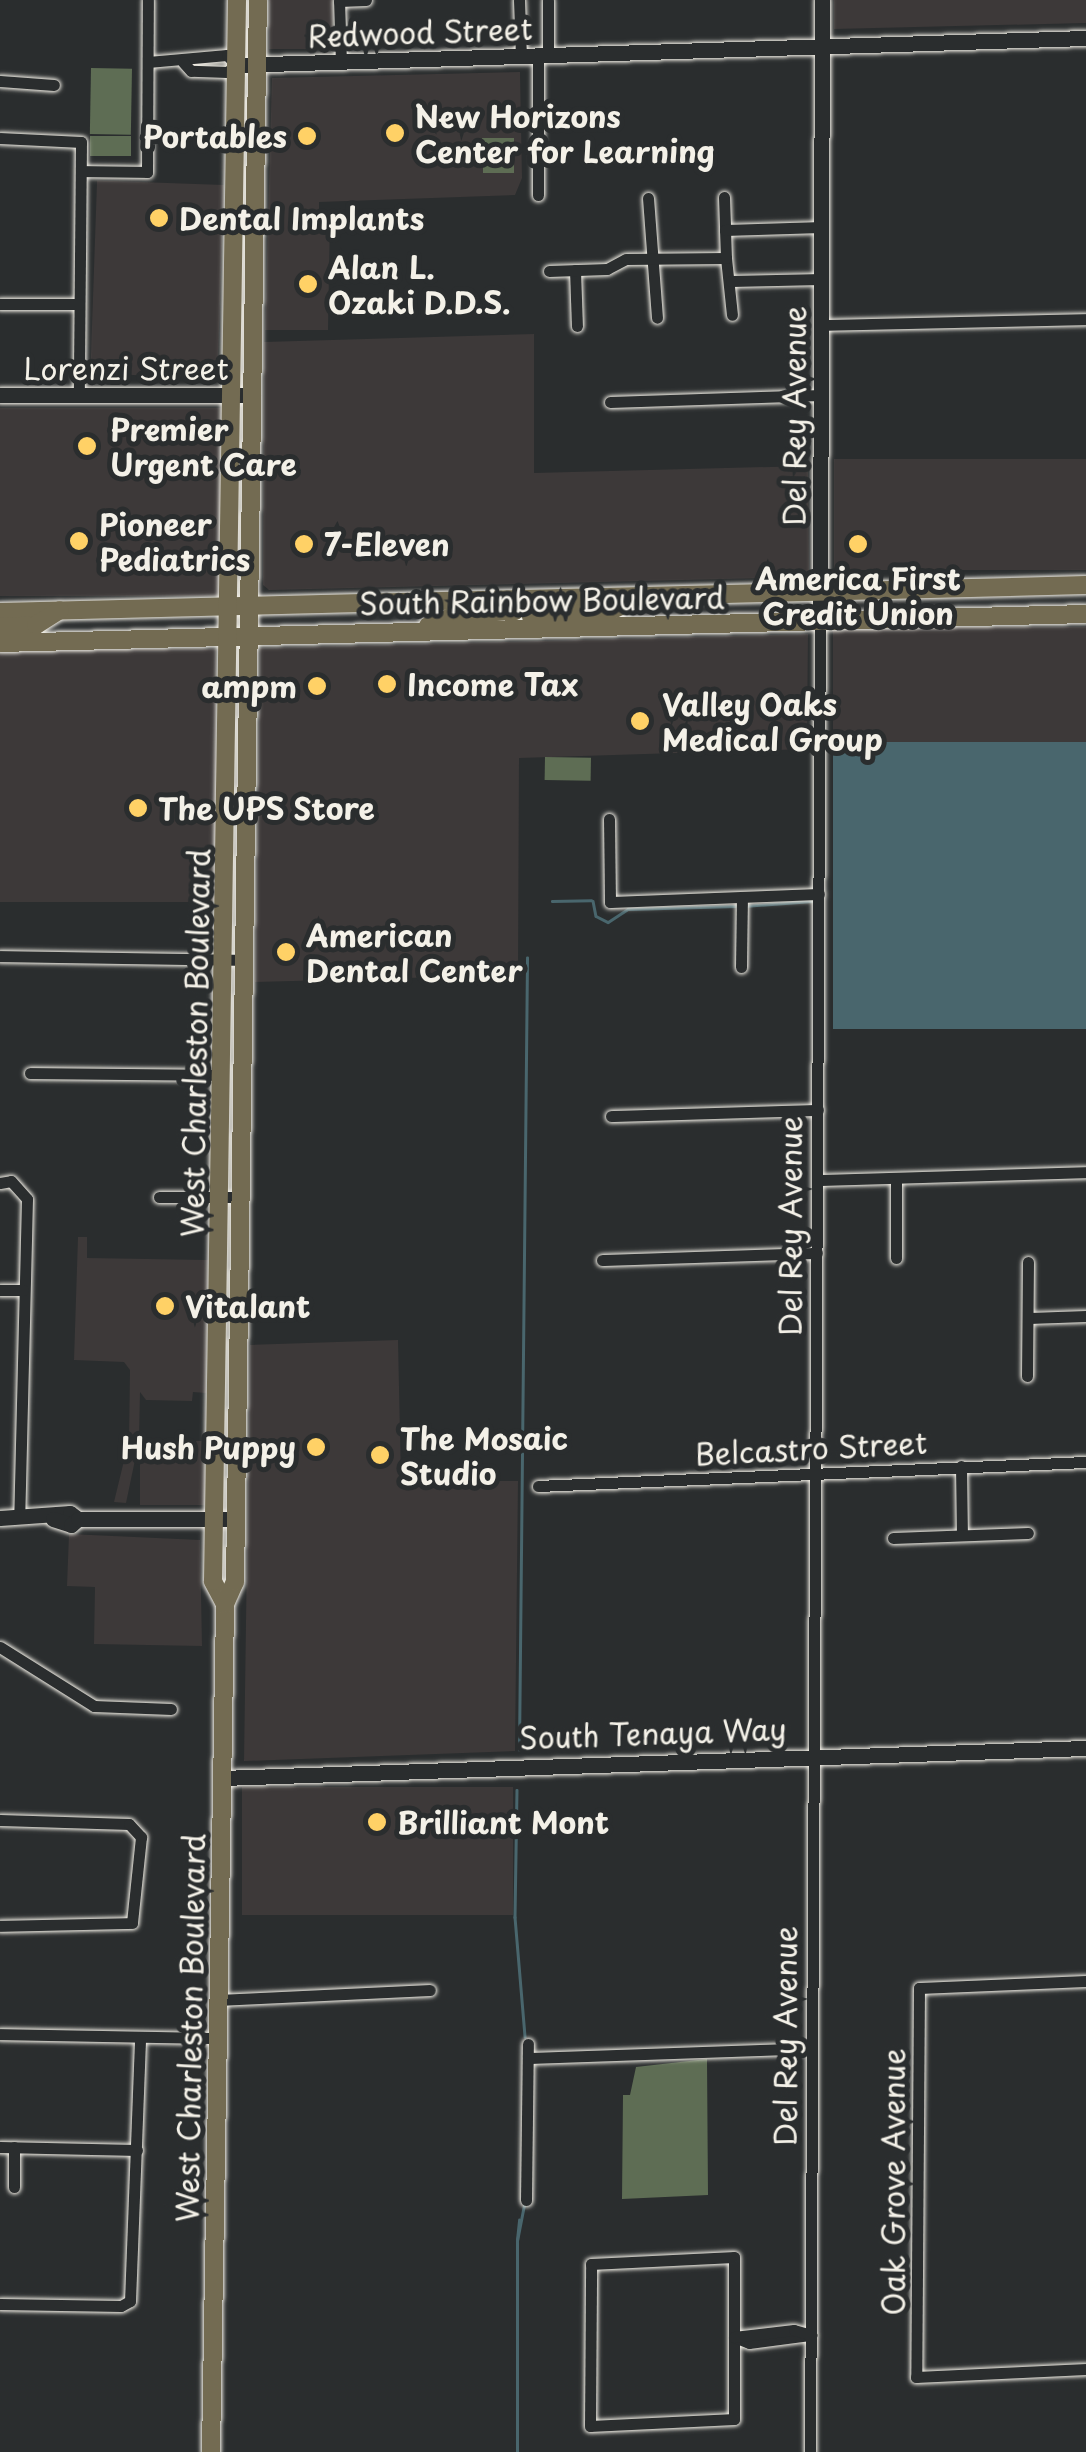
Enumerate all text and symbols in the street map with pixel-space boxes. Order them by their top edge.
street label: Redwood Street [307,10,533,54]
place label: New Horizons Center for Learning [415,98,717,168]
place label: Portables [143,118,287,154]
marker: New Horizons Center for Learning [384,122,406,144]
marker: Portables [296,125,318,147]
place label: Dental Implants [179,200,423,236]
marker: Dental Implants [148,207,170,229]
place label: Alan L. Ozaki D.D.S. [328,249,511,320]
marker: Alan L. Ozaki D.D.S. [297,273,319,295]
street label: Del Rey Avenue [776,304,812,528]
street label: Lorenzi Street [24,350,228,386]
place label: Premier Urgent Care [110,411,297,482]
marker: Premier Urgent Care [74,433,100,459]
place label: Pioneer Pediatrics [99,506,250,576]
place label: 7-Eleven [324,526,450,562]
marker: Pioneer Pediatrics [68,530,90,552]
marker: 7-Eleven [293,533,315,555]
marker: America First Credit Union [847,533,869,555]
place label: America First Credit Union [754,560,962,630]
street label: South Rainbow Boulevard [358,579,726,621]
place label: Income Tax [407,666,578,702]
place label: ampm [201,668,297,704]
marker: Income Tax [376,673,398,695]
marker: ampm [306,675,328,697]
place label: Valley Oaks Medical Group [662,686,883,756]
marker: Valley Oaks Medical Group [627,708,653,734]
place label: The UPS Store [158,790,375,826]
marker: The UPS Store [127,797,149,819]
street label: West Charleston Boulevard [174,848,216,1238]
place label: American Dental Center [306,917,522,988]
marker: American Dental Center [275,941,297,963]
street label: Del Rey Avenue [772,1114,808,1338]
place label: Vitalant [185,1288,311,1324]
marker: Vitalant [154,1295,176,1317]
place label: The Mosaic Studio [400,1420,569,1490]
street label: Belcastro Street [693,1424,929,1472]
place label: Hush Puppy [120,1429,296,1465]
marker: Hush Puppy [305,1436,327,1458]
marker: The Mosaic Studio [369,1444,391,1466]
street label: South Tenaya Way [517,1710,789,1756]
place label: Brilliant Mont [397,1804,608,1840]
marker: Brilliant Mont [366,1811,388,1833]
street label: West Charleston Boulevard [169,1833,211,2223]
street label: Del Rey Avenue [767,1924,803,2148]
street label: Oak Grove Avenue [875,2047,911,2317]

